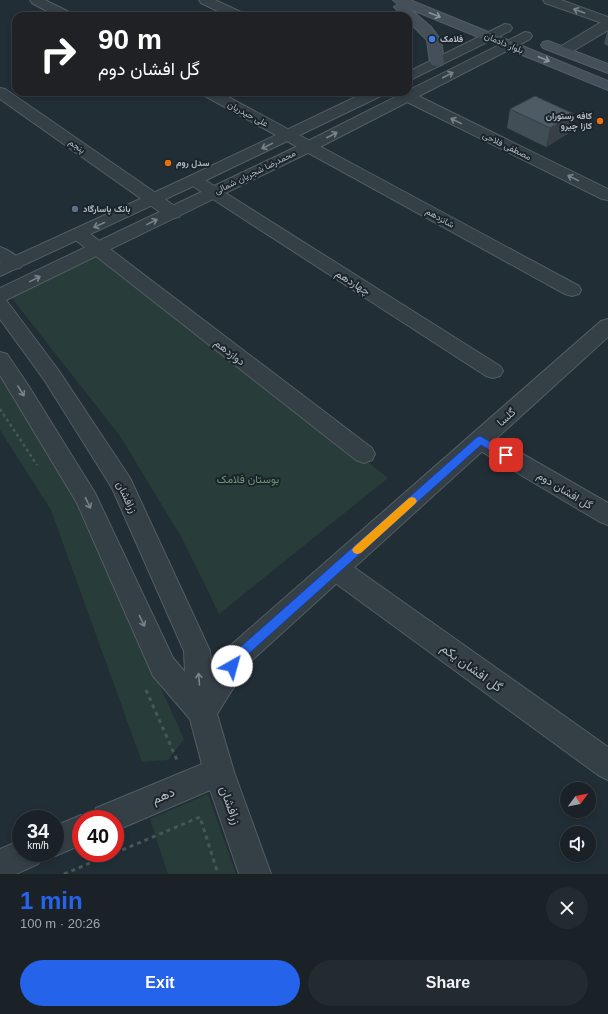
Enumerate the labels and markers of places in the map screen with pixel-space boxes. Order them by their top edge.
marker: فلامک [427,34,437,44]
place label: فلامک [440,34,463,44]
place label: کافه رستوران کازا چیرو [546,111,592,132]
marker: کافه رستوران کازا چیرو [595,116,605,126]
marker: سدل روم [163,158,173,168]
place label: سدل روم [176,158,209,169]
marker: بانک پاسارگاد [70,204,80,214]
place label: بانک پاسارگاد [83,204,131,215]
pin [489,438,523,472]

